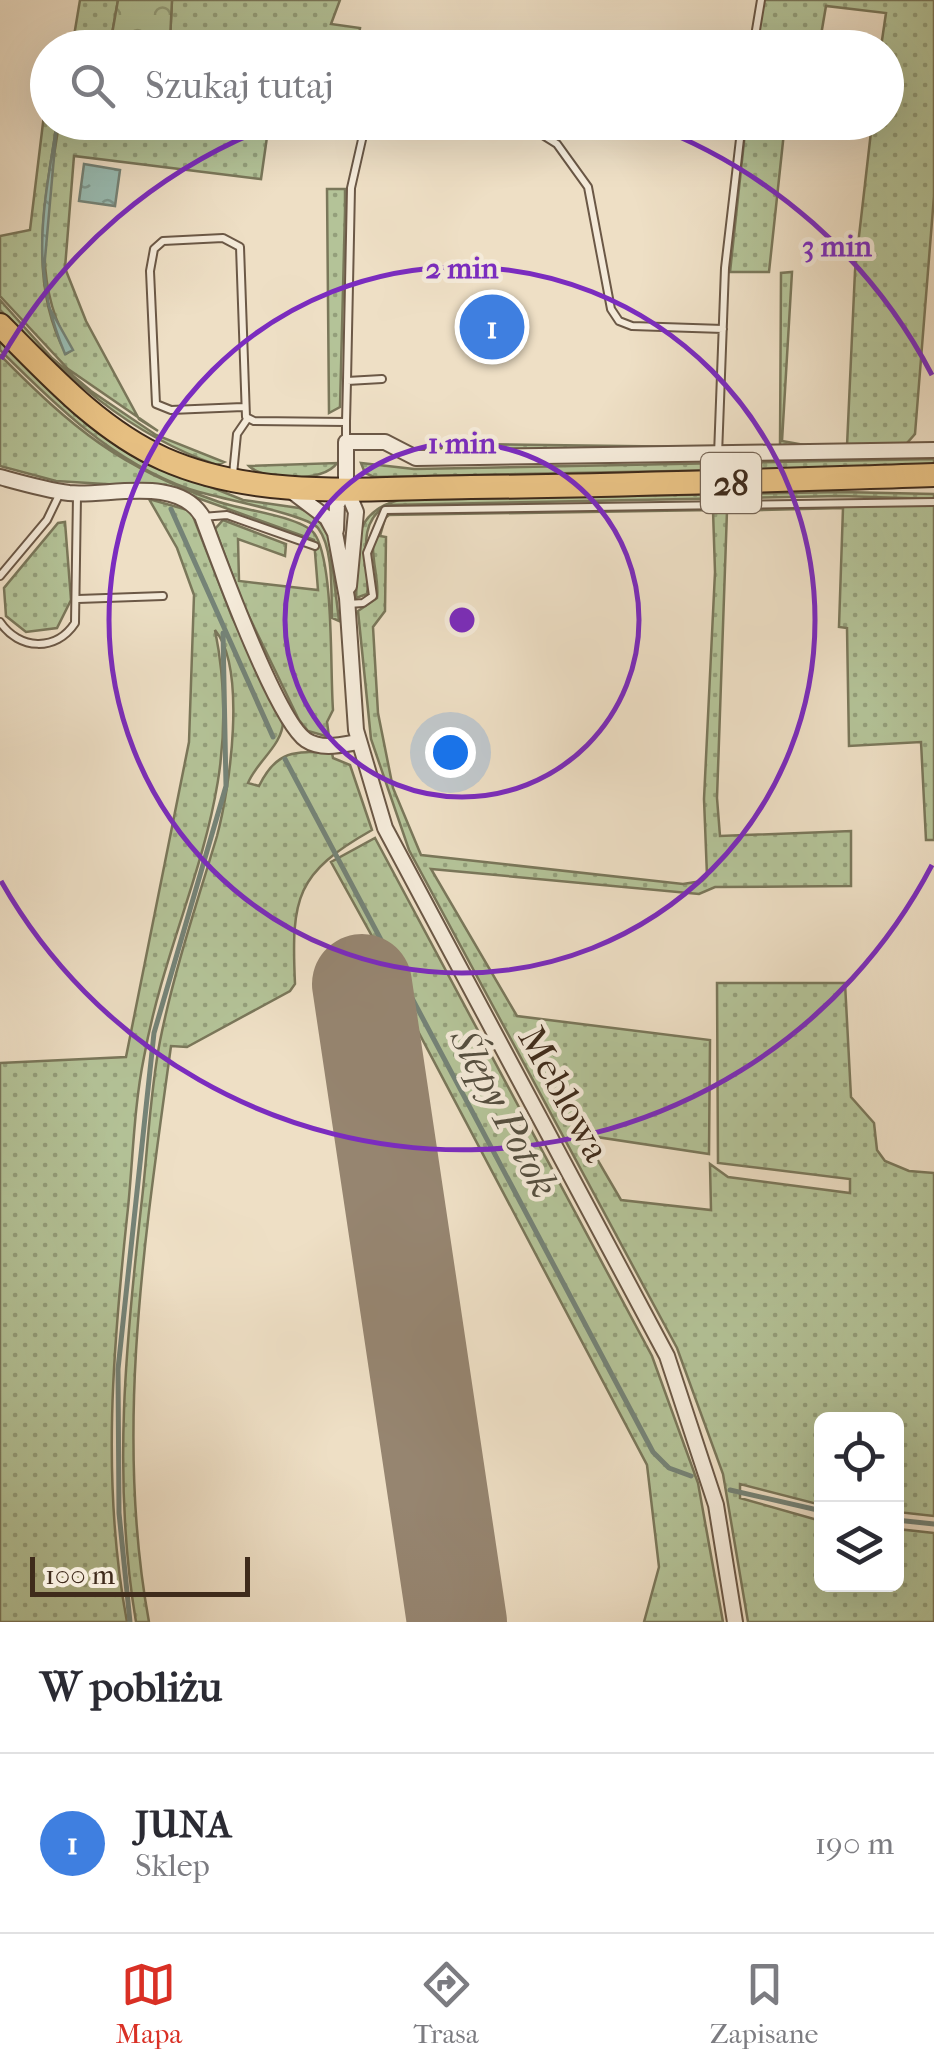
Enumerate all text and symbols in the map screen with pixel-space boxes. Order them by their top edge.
search box [30,30,904,140]
icon: search [65,58,120,113]
text: Szukaj tutaj [145,63,334,108]
text: 3 min [802,229,873,264]
text: 2 min [425,251,499,286]
pin: 1 [460,290,524,364]
text: 1 min [428,426,497,461]
road number: 28 [701,453,761,513]
centre of rings [444,602,480,638]
your location [425,727,476,778]
street label: Meblowa [509,1019,619,1169]
water label: Ślepy Potok [440,1020,568,1205]
map controls [814,1412,904,1592]
button: locate [814,1412,904,1502]
button: layers [814,1502,904,1592]
scale bar [30,1552,250,1596]
text: 100 m [45,1558,115,1591]
text: W pobliżu [40,1663,222,1712]
text: JUNA [135,1802,232,1847]
text: 1 [67,1825,78,1862]
text: 190 m [815,1825,894,1862]
text: Sklep [135,1847,210,1884]
tab: Mapa [116,1957,182,2050]
tab: Trasa [414,1957,479,2050]
tab: Zapisane [710,1957,818,2050]

